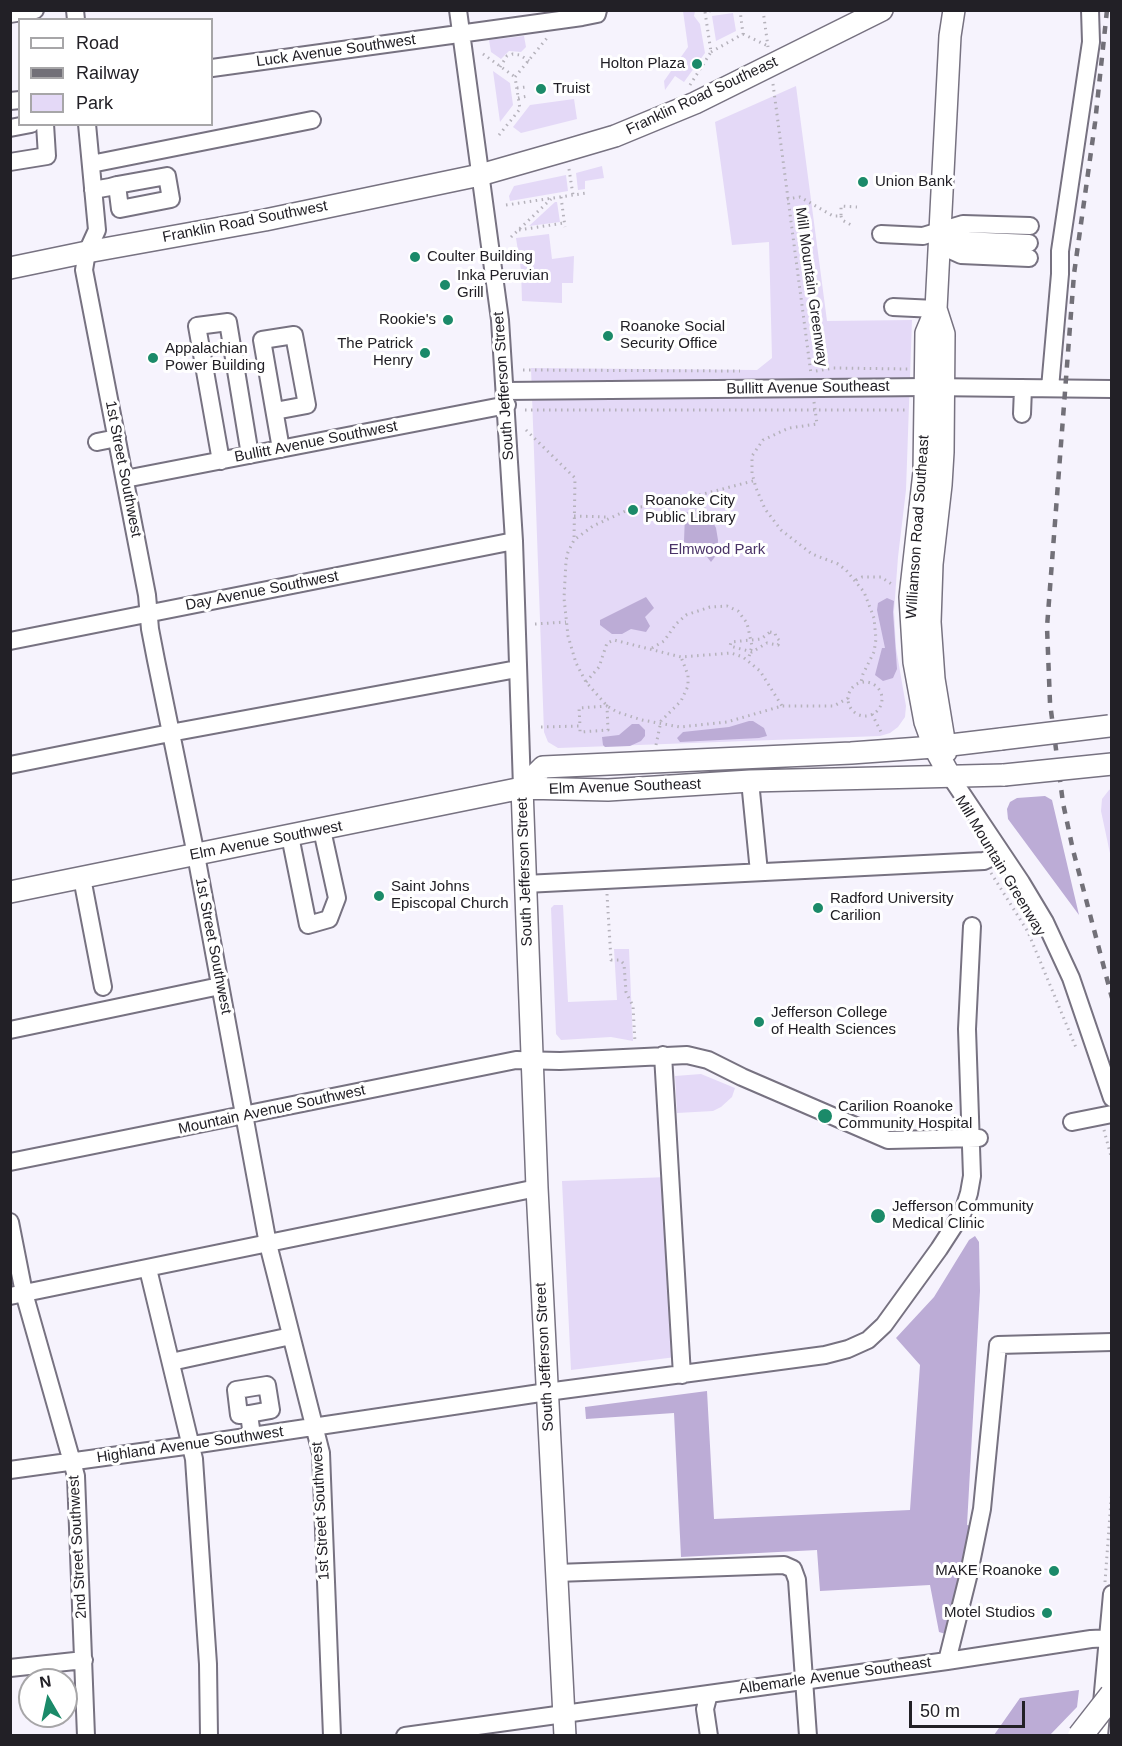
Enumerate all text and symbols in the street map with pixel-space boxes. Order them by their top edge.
legend [18,18,213,126]
street label: Luck Avenue Southwest [255,31,417,71]
text: Road [76,33,119,53]
street label: Franklin Road Southeast [623,53,781,139]
place label: Holton Plaza [600,55,685,73]
marker: Holton Plaza [690,57,704,71]
text: Railway [76,63,139,83]
place label: Truist [553,80,590,98]
marker: Truist [534,82,548,96]
text: Park [76,93,113,113]
place label: Union Bank [875,173,953,191]
marker: Union Bank [856,175,870,189]
street label: Franklin Road Southwest [161,197,329,247]
street label: Mill Mountain Greenway [791,206,831,368]
place label: Coulter Building [427,248,533,266]
marker: Coulter Building [408,250,422,264]
place label: Inka Peruvian Grill [457,267,549,302]
marker: Inka Peruvian Grill [438,278,452,292]
place label: Rookie's [379,311,436,329]
street label: South Jefferson Street [490,311,518,461]
marker: Rookie's [441,313,455,327]
place label: Roanoke Social Security Office [620,318,725,353]
marker: Roanoke Social Security Office [601,329,615,343]
place label: The Patrick Henry [337,335,413,370]
place label: Appalachian Power Building [165,340,265,375]
marker: The Patrick Henry [418,346,432,360]
marker: Appalachian Power Building [146,351,160,365]
street label: Bullitt Avenue Southeast [726,378,890,398]
street label: 1st Street Southwest [101,399,145,539]
street label: Bullitt Avenue Southwest [233,417,399,467]
street label: Williamson Road Southeast [903,434,933,620]
place label: Roanoke City Public Library [645,492,736,527]
marker: Roanoke City Public Library [626,503,640,517]
park label: Elmwood Park [669,541,765,559]
street label: Day Avenue Southwest [184,567,340,615]
street label: Elm Avenue Southeast [549,775,701,799]
street label: Mill Mountain Greenway [951,792,1049,940]
street label: South Jefferson Street [513,797,537,947]
street label: Elm Avenue Southwest [188,817,344,865]
street label: 1st Street Southwest [191,876,235,1016]
place label: Saint Johns Episcopal Church [391,878,509,913]
marker: Saint Johns Episcopal Church [372,889,386,903]
place label: Radford University Carilion [830,890,953,925]
marker: Radford University Carilion [811,901,825,915]
place label: Jefferson College of Health Sciences [771,1004,896,1039]
marker: Jefferson College of Health Sciences [752,1015,766,1029]
street label: Mountain Avenue Southwest [177,1081,367,1139]
place label: Carilion Roanoke Community Hospital [838,1098,972,1133]
marker: Carilion Roanoke Community Hospital [816,1107,834,1125]
place label: Jefferson Community Medical Clinic [892,1198,1033,1233]
marker: Jefferson Community Medical Clinic [869,1207,887,1225]
street label: South Jefferson Street [532,1282,558,1432]
street label: Highland Avenue Southwest [96,1423,284,1467]
street label: 1st Street Southwest [308,1441,334,1581]
street label: 2nd Street Southwest [65,1475,91,1619]
place label: MAKE Roanoke [935,1562,1042,1580]
marker: MAKE Roanoke [1047,1564,1061,1578]
place label: Motel Studios [944,1604,1035,1622]
marker: Motel Studios [1040,1606,1054,1620]
street label: Albemarle Avenue Southeast [738,1654,932,1698]
north arrow [18,1668,78,1728]
text: N [38,1672,52,1691]
scale bar [912,1689,1028,1727]
text: 50 m [920,1701,960,1721]

